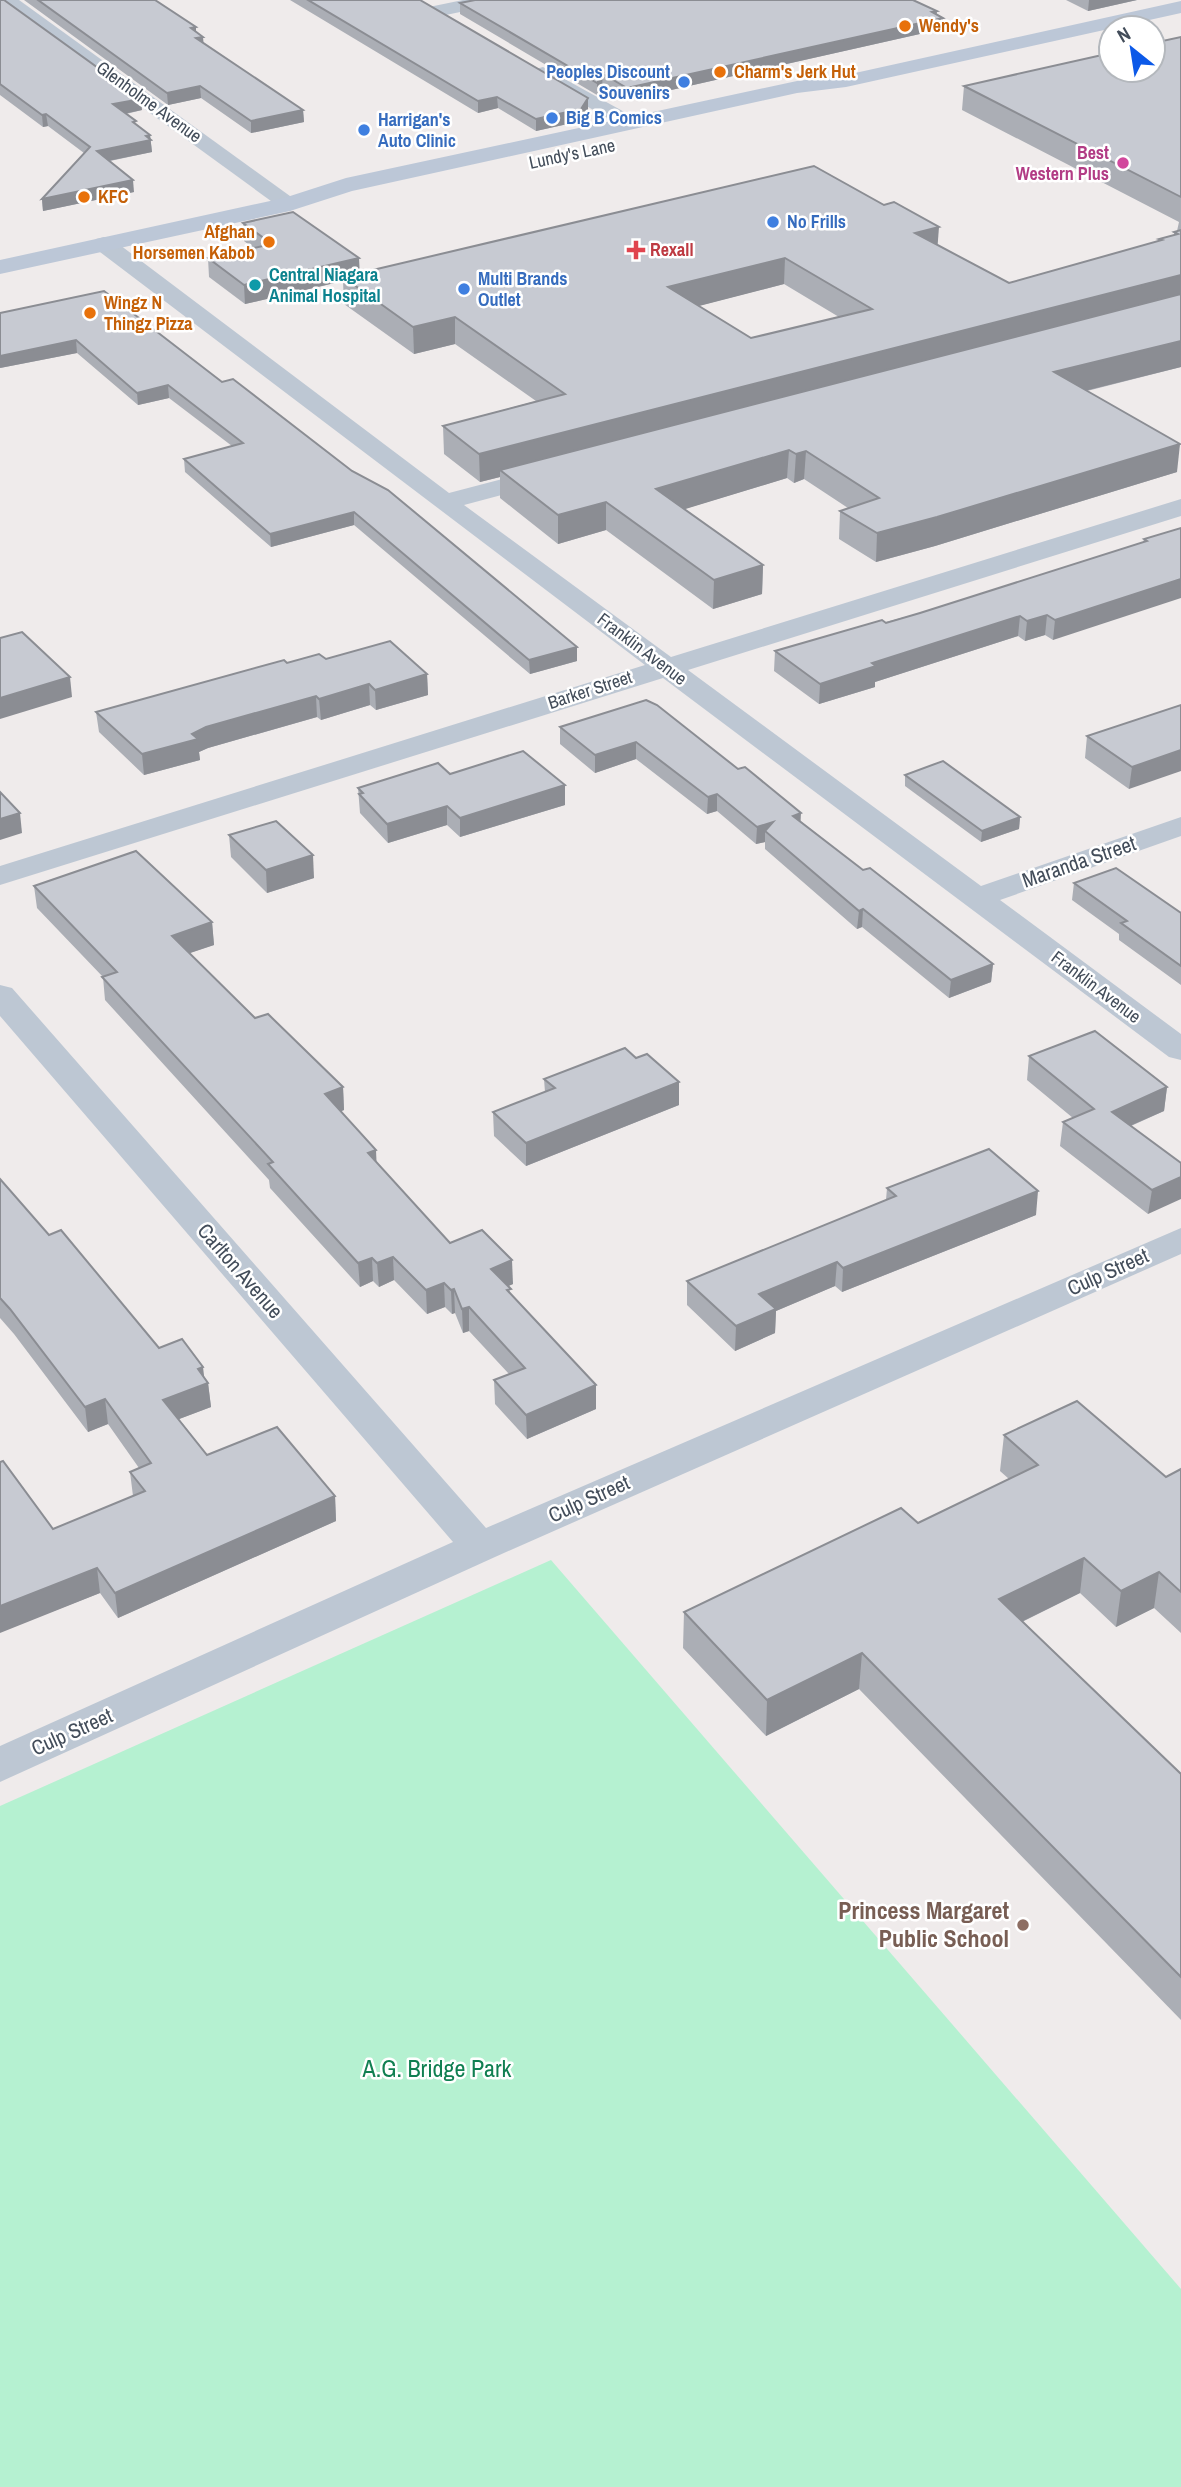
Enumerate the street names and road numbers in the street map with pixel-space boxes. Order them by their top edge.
street label: Glenholme Avenue [92,55,207,148]
street label: Lundy's Lane [527,132,617,175]
street label: Franklin Avenue [592,607,692,691]
street label: Barker Street [545,664,635,715]
street label: Maranda Street [1018,828,1140,895]
street label: Franklin Avenue [1046,945,1146,1029]
street label: Carlton Avenue [191,1217,290,1325]
street label: Culp Street [1063,1241,1153,1302]
street label: Culp Street [544,1468,634,1529]
street label: Culp Street [27,1701,117,1762]

